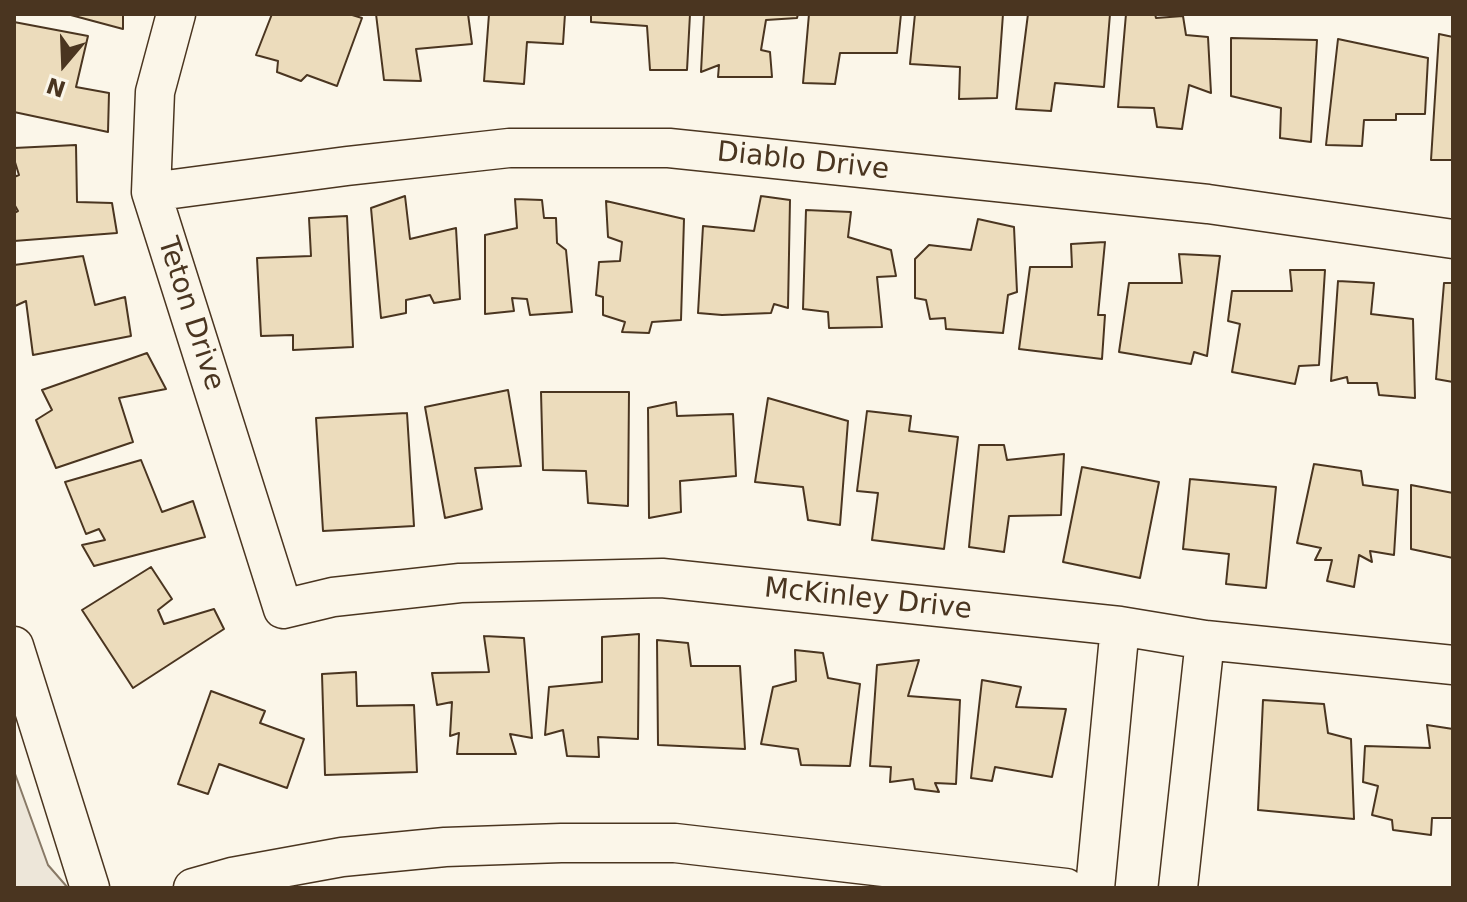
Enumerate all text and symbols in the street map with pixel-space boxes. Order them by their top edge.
north arrow [24,24,104,104]
text: N [43,72,69,102]
street label: Diablo Drive [715,136,891,188]
street label: Teton Drive [149,233,231,395]
street label: McKinley Drive [763,572,973,628]

